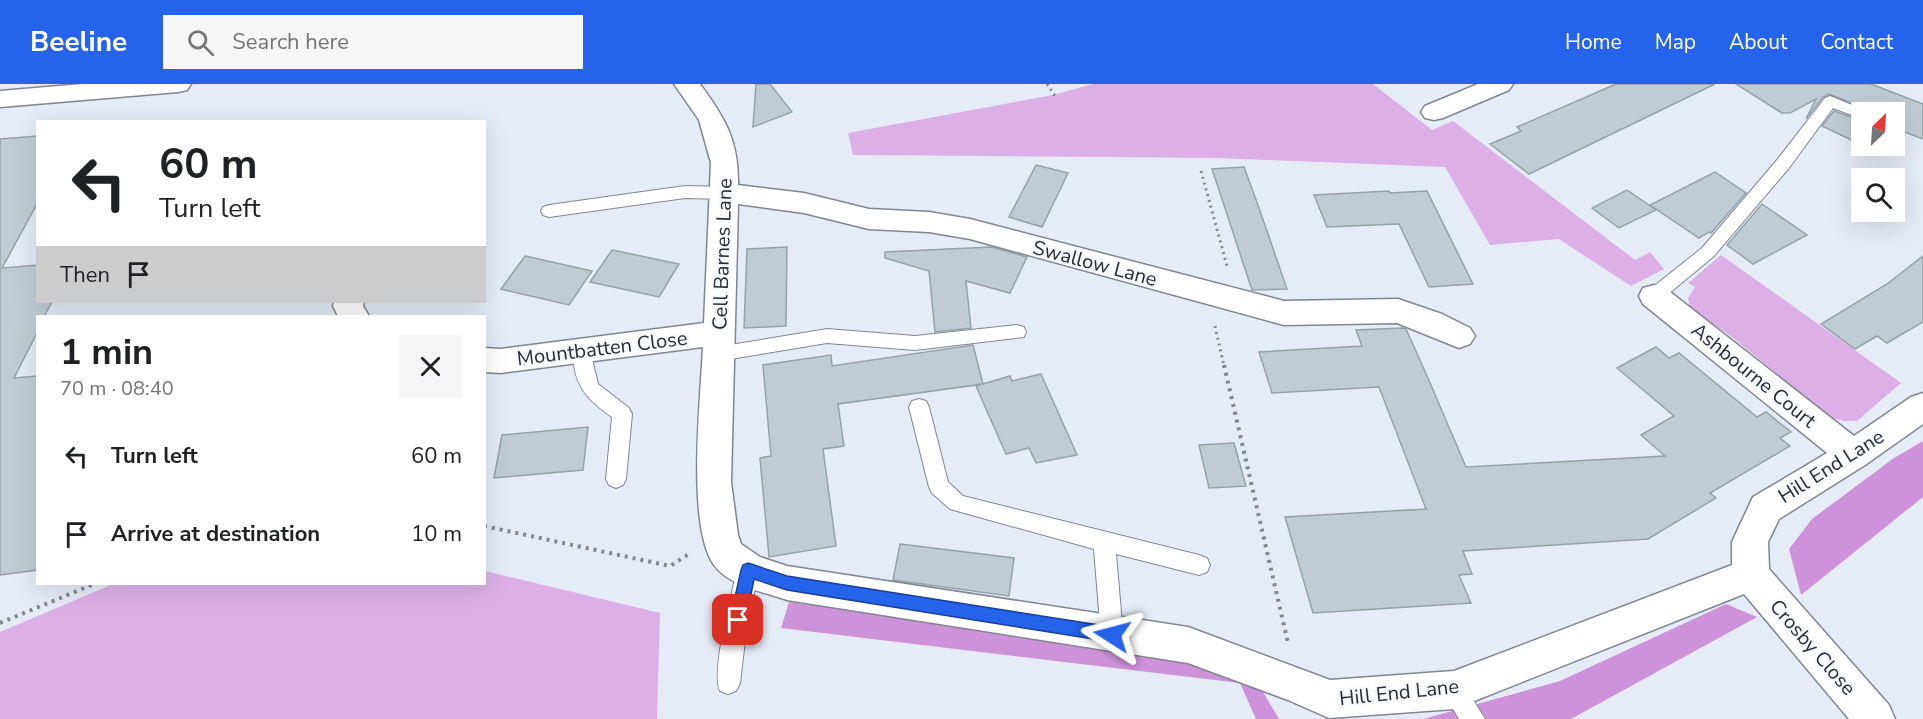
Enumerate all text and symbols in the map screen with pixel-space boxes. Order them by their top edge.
search box [163,15,583,69]
text: Beeline [30,23,127,61]
icon: search [184,26,217,59]
text: Search here [232,27,349,57]
text: Home [1565,28,1622,56]
text: Map [1655,28,1696,56]
text: About [1729,28,1787,56]
text: Contact [1820,28,1893,56]
north arrow [1851,102,1905,156]
map controls [1851,102,1905,222]
text: 60 m [159,136,258,193]
icon: left [60,144,138,222]
button: search [1851,168,1905,222]
street label: Cell Barnes Lane [706,178,739,330]
text: Turn left [159,190,260,227]
street label: Swallow Lane [1030,234,1160,293]
icon: arrive [122,258,155,291]
text: Then [60,260,110,290]
street label: Ashbourne Court [1686,317,1823,435]
street label: Mountbatten Close [515,325,689,372]
text: 1 min [60,328,153,377]
button: close [399,335,462,398]
text: 70 m · 08:40 [60,375,174,402]
street label: Hill End Lane [1773,423,1889,510]
icon: left [60,440,93,473]
text: Turn left [111,441,198,471]
text: 60 m [411,441,462,471]
icon: arrive [60,518,93,551]
text: Arrive at destination [111,519,320,549]
text: 10 m [411,519,462,549]
pin [712,594,763,645]
street label: Crosby Close [1763,594,1862,701]
icon: arrive [721,603,754,636]
position arrow [1080,603,1144,667]
street label: Hill End Lane [1338,673,1460,712]

